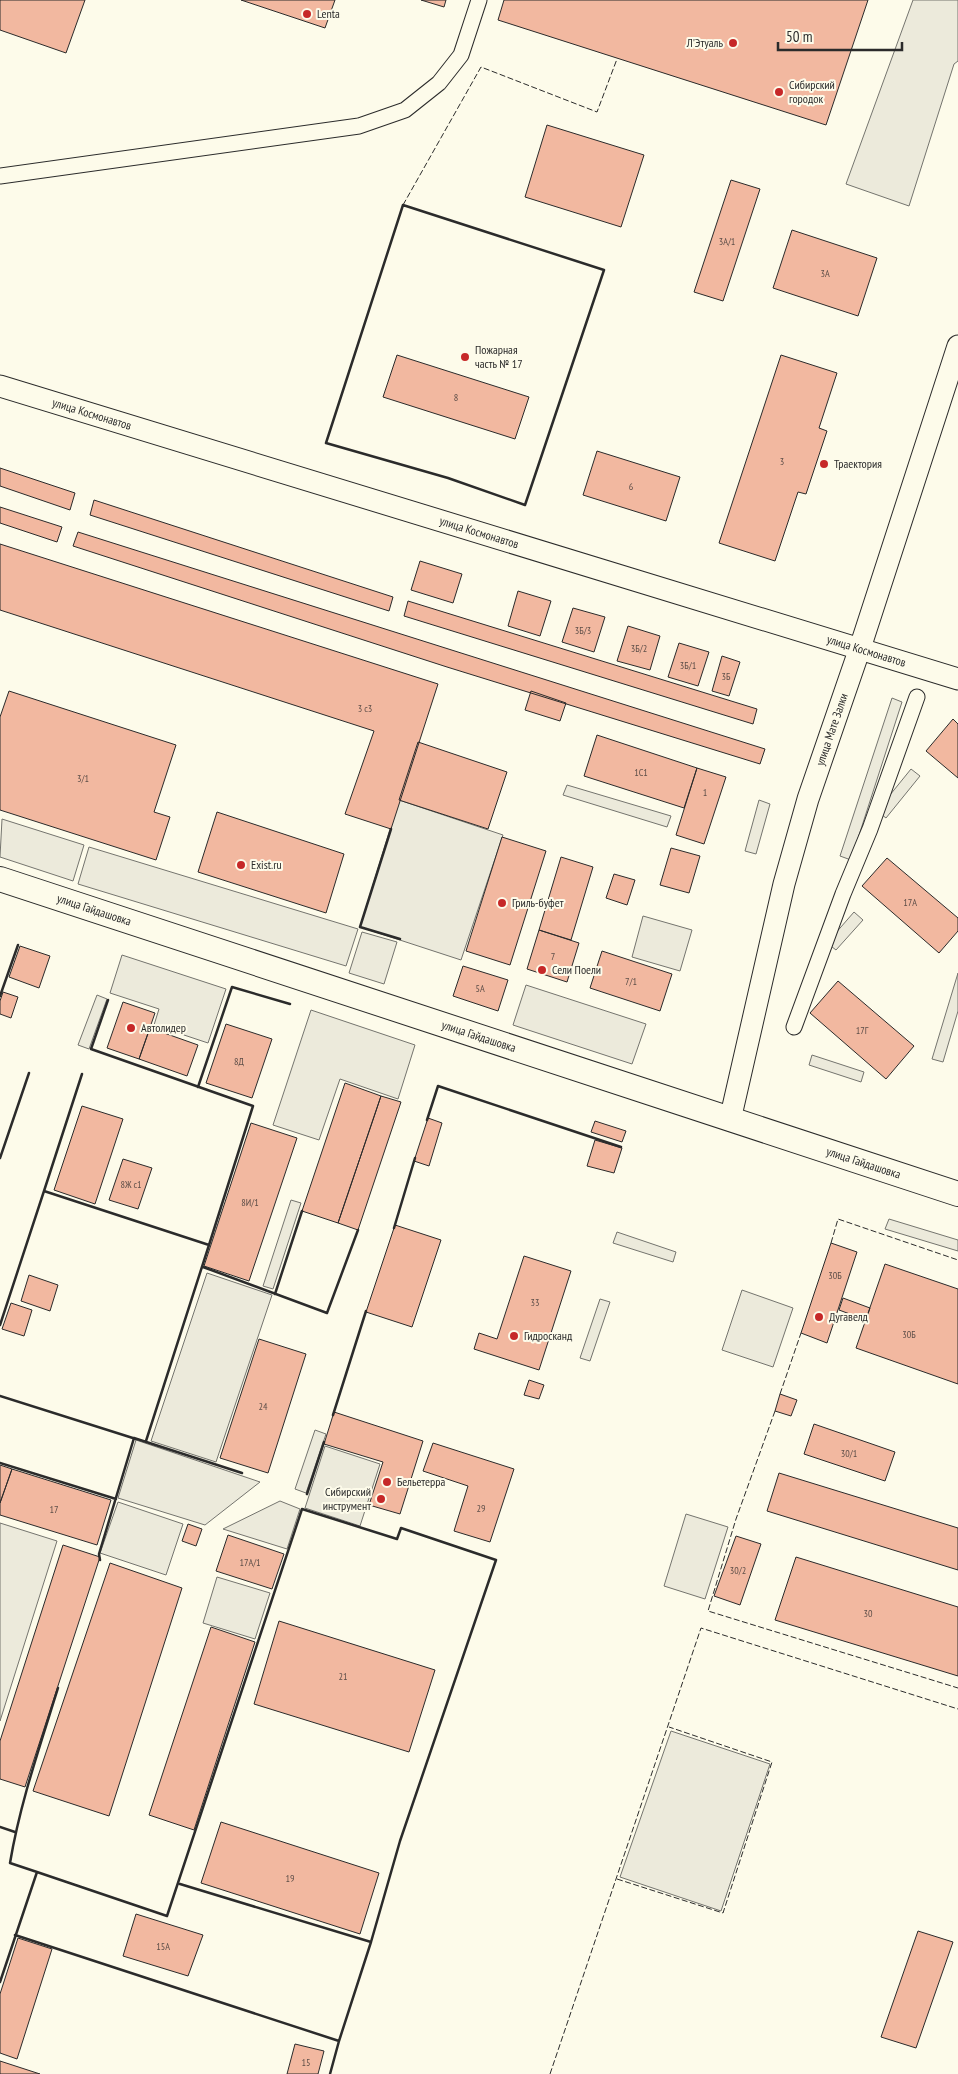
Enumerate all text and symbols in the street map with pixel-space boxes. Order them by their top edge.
place label: Lenta [317,6,340,21]
marker: Lenta [301,8,313,20]
scale bar [778,20,902,52]
text: 50 m [786,27,812,46]
place label: Л'Этуаль [686,35,723,50]
marker: Л'Этуаль [727,37,739,49]
place label: Сибирский городок [789,77,835,106]
marker: Сибирский городок [773,86,785,98]
house number: 3А/1 [719,235,735,248]
house number: 3А [820,267,830,280]
place label: Пожарная часть № 17 [475,342,523,371]
marker: Пожарная часть № 17 [459,351,471,363]
house number: 8 [454,391,458,404]
street label: улица Космонавтов [51,394,134,433]
house number: 3 [780,455,784,468]
place label: Траектория [834,456,882,471]
marker: Траектория [818,458,830,470]
house number: 6 [629,480,634,493]
street label: улица Космонавтов [438,513,521,551]
house number: 3Б/3 [575,624,591,637]
street label: улица Космонавтов [825,631,908,670]
house number: 3Б/2 [631,642,647,655]
house number: 3Б/1 [680,659,696,672]
house number: 3Б [722,670,731,683]
street label: улица Мате Залки [812,691,851,768]
house number: 3 с3 [358,702,372,715]
house number: 1С1 [634,766,648,779]
house number: 3/1 [77,772,89,785]
house number: 1 [703,786,707,799]
place label: Exist.ru [251,857,282,872]
marker: Exist.ru [235,859,247,871]
street label: улица Гайдашовка [55,890,133,929]
place label: Гриль-буфет [512,895,564,910]
house number: 17А [903,896,917,909]
marker: Гриль-буфет [496,897,508,909]
house number: 7 [551,950,555,963]
place label: Сели Поели [552,962,601,977]
marker: Сели Поели [536,964,548,976]
house number: 7/1 [625,975,637,988]
house number: 5А [475,982,485,995]
street label: улица Гайдашовка [440,1017,518,1055]
place label: Автолидер [141,1020,186,1035]
marker: Автолидер [125,1022,137,1034]
house number: 17Г [856,1024,869,1037]
house number: 8Д [234,1055,245,1068]
street label: улица Гайдашовка [825,1143,903,1182]
house number: 8Ж с1 [120,1178,142,1191]
house number: 8И/1 [241,1196,259,1209]
house number: 30Б [828,1269,842,1282]
house number: 33 [531,1296,540,1309]
place label: Дугавелд [829,1309,869,1324]
marker: Дугавелд [813,1311,825,1323]
place label: Гидросканд [524,1328,573,1343]
house number: 30Б [902,1328,916,1341]
marker: Гидросканд [508,1330,520,1342]
house number: 24 [259,1400,268,1413]
house number: 30/1 [841,1447,857,1460]
place label: Бельетерра [397,1474,445,1489]
marker: Бельетерра [381,1476,393,1488]
place label: Сибирский инструмент [323,1484,371,1513]
marker: Сибирский инструмент [375,1493,387,1505]
house number: 29 [477,1502,486,1515]
house number: 17 [50,1503,59,1516]
house number: 17А/1 [239,1556,261,1569]
house number: 30/2 [730,1564,746,1577]
house number: 30 [864,1607,873,1620]
house number: 21 [339,1670,348,1683]
house number: 19 [286,1872,295,1885]
house number: 15А [156,1940,170,1953]
house number: 15 [302,2056,311,2069]

